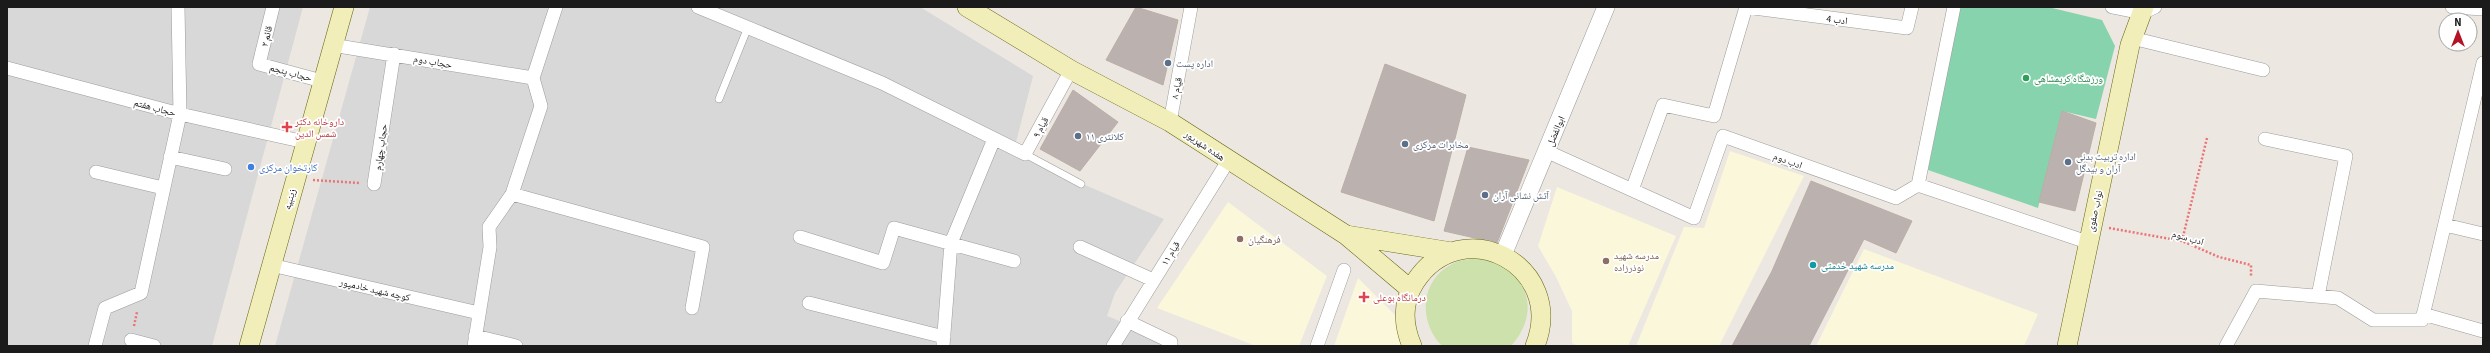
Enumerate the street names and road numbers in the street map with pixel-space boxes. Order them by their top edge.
street label: ادب 4 [1825,12,1848,28]
street label: قائم ۲ [258,24,276,48]
street label: حجاب دوم [412,52,454,72]
street label: حجاب پنجم [268,61,314,86]
street label: قیام ۸ [1168,76,1186,100]
street label: حجاب هفتم [132,96,178,120]
street label: ابوالفضل [1543,114,1569,149]
street label: قیام ۹ [1030,115,1052,140]
street label: حجاب چهارم [371,122,391,171]
street label: هفده شهریور [1181,127,1227,165]
street label: ادب دوم [1771,149,1804,173]
street label: زینبیه [280,187,300,211]
street label: نواب صفوی [2084,189,2106,233]
street label: ادب سوم [2170,227,2205,249]
street label: قیام ۱۱ [1158,239,1184,268]
street label: کوچه شهید خادمپور [337,275,412,305]

